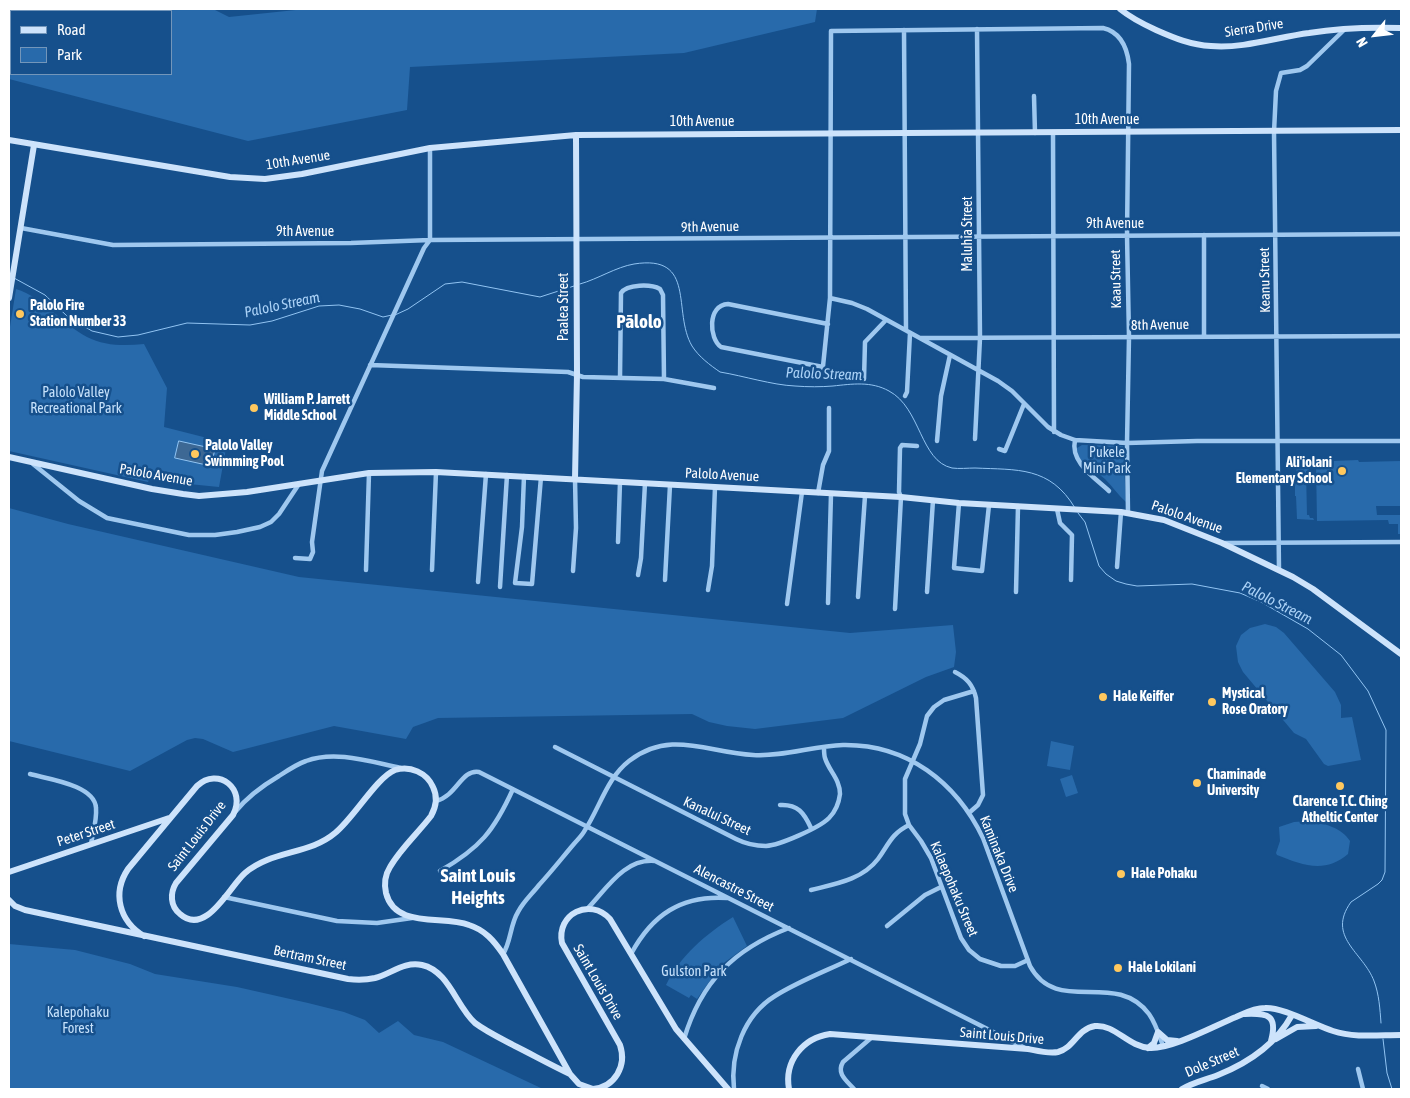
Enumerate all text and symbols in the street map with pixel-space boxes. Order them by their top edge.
legend [10,10,172,75]
north arrow [1350,10,1400,60]
street label: Sierra Drive [1224,15,1284,41]
text: Road [57,21,86,38]
text: N [1353,35,1371,50]
text: Park [57,46,82,63]
street label: 10th Avenue [1075,112,1139,128]
street label: 10th Avenue [670,114,734,130]
street label: 10th Avenue [265,147,331,173]
street label: Maluhia Street [960,196,976,272]
street label: 9th Avenue [1086,216,1144,232]
street label: 9th Avenue [681,218,739,236]
street label: 9th Avenue [276,224,334,240]
street label: Keanu Street [1256,247,1274,313]
street label: Kaau Street [1107,249,1125,309]
street label: Paalea Street [556,273,572,341]
water label: Palolo Stream [243,288,321,322]
place label: Palolo Fire Station Number 33 [30,298,126,331]
marker: Palolo Fire Station Number 33 [14,308,26,320]
district label: Pālolo [616,311,662,333]
street label: 8th Avenue [1131,316,1189,334]
water label: Palolo Stream [785,364,863,384]
park label: Palolo Valley Recreational Park [30,385,122,418]
place label: William P. Jarrett Middle School [264,392,350,424]
marker: William P. Jarrett Middle School [248,402,260,414]
place label: Palolo Valley Swimming Pool [205,438,284,471]
park label: Pukele Mini Park [1083,445,1131,478]
marker: Palolo Valley Swimming Pool [189,448,201,460]
place label: Ali'iolani Elementary School [1236,455,1332,488]
street label: Palolo Avenue [118,460,194,490]
street label: Palolo Avenue [685,465,759,485]
marker: Ali'iolani Elementary School [1336,465,1348,477]
street label: Palolo Avenue [1149,497,1225,537]
water label: Palolo Stream [1239,578,1315,628]
place label: Mystical Rose Oratory [1222,686,1288,719]
place label: Hale Keiffer [1113,689,1174,705]
marker: Hale Keiffer [1097,691,1109,703]
marker: Mystical Rose Oratory [1206,696,1218,708]
place label: Chaminade University [1207,767,1266,800]
marker: Chaminade University [1191,777,1203,789]
marker: Clarence T.C. Ching Atheltic Center [1334,780,1346,792]
street label: Kanalui Street [680,793,754,839]
place label: Clarence T.C. Ching Atheltic Center [1292,794,1388,826]
street label: Saint Louis Drive [164,798,230,874]
street label: Kaminaka Drive [976,813,1022,895]
street label: Peter Street [55,816,117,850]
street label: Kalaepohaku Street [926,839,982,939]
street label: Alencastre Street [691,861,777,915]
district label: Saint Louis Heights [440,865,516,909]
place label: Hale Pohaku [1131,866,1197,882]
marker: Hale Pohaku [1115,868,1127,880]
street label: Saint Louis Drive [570,941,626,1023]
street label: Bertram Street [272,942,348,974]
place label: Hale Lokilani [1128,960,1196,976]
marker: Hale Lokilani [1112,962,1124,974]
park label: Gulston Park [661,964,727,980]
park label: Kalepohaku Forest [47,1005,109,1038]
street label: Saint Louis Drive [959,1024,1045,1048]
street label: Dole Street [1182,1043,1242,1081]

